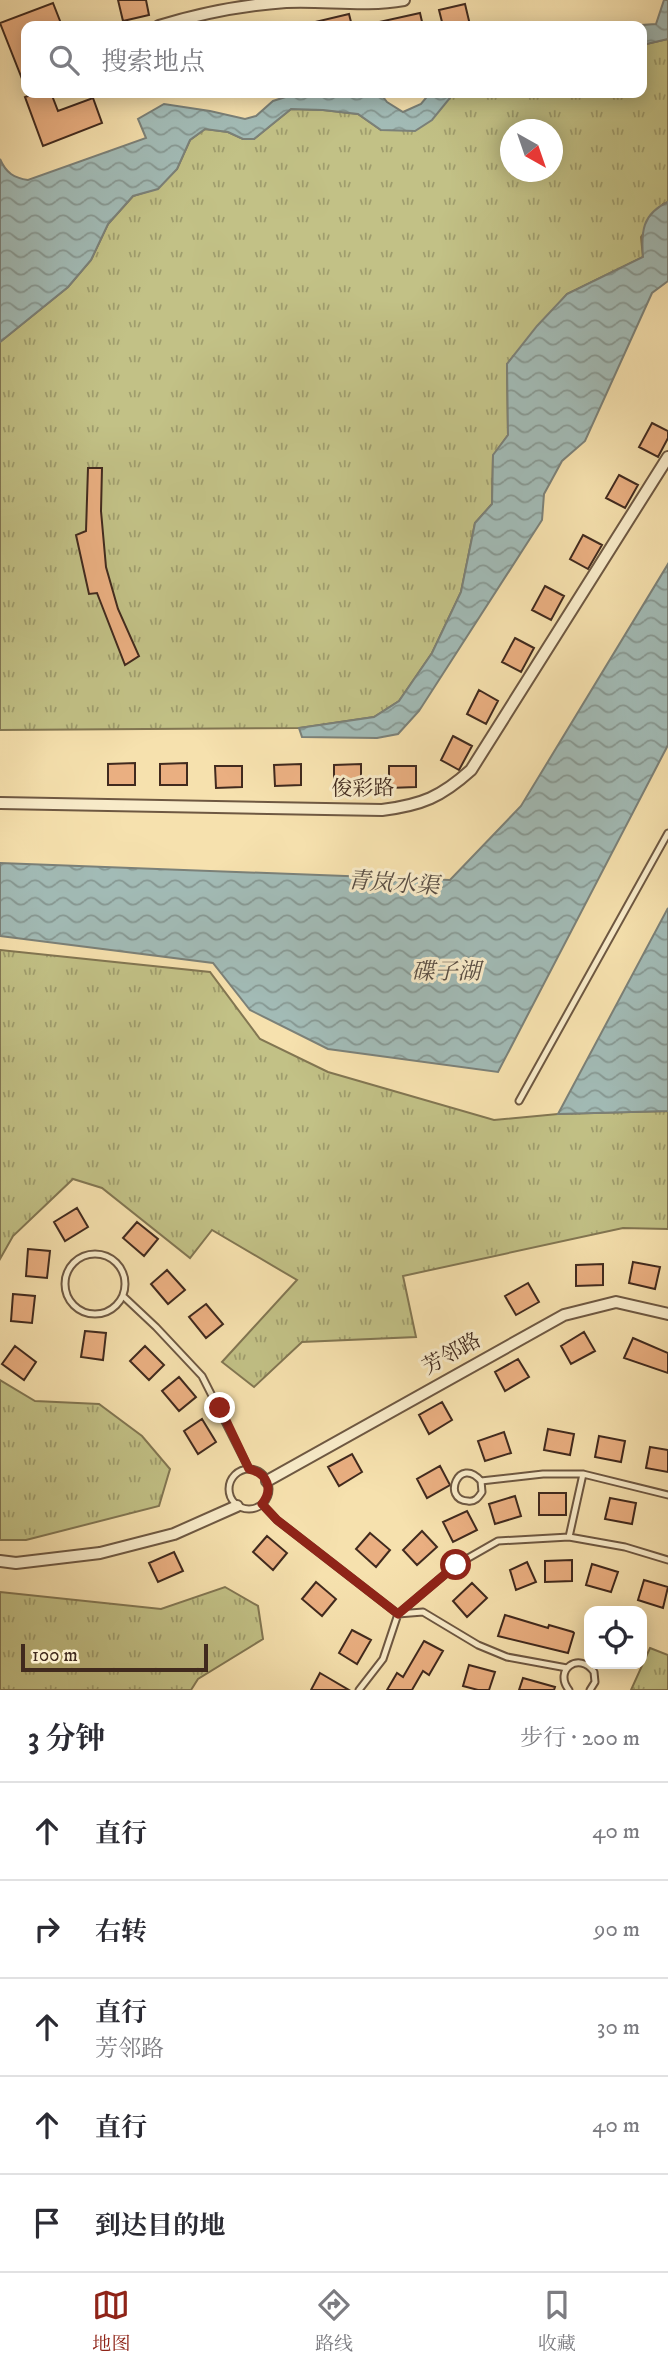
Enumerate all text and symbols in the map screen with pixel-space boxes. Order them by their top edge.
search box [21,21,647,98]
icon: search [45,41,83,79]
text: 搜索地点 [101,46,205,79]
north arrow [500,119,563,182]
street label: 俊彩路 [331,775,395,803]
water label: 青岚水渠 [346,866,443,902]
water label: 碟子湖 [412,958,485,987]
street label: 芳邻路 [418,1327,486,1381]
route end [204,1392,235,1423]
route start [440,1549,471,1580]
map controls [584,1606,647,1669]
button: locate [584,1606,647,1669]
scale bar [21,1641,208,1673]
text: 100 m [32,1644,78,1667]
text: 3 分钟 [28,1721,106,1758]
text: 步行 · 200 m [520,1724,640,1753]
icon: ahead [28,1812,66,1850]
text: 40 m [592,1817,640,1846]
text: 直行 [95,1818,147,1851]
icon: right [28,1910,66,1948]
text: 90 m [594,1915,640,1944]
text: 右转 [95,1916,147,1949]
text: 直行 [95,1997,147,2030]
icon: ahead [28,2008,66,2046]
text: 30 m [597,2013,640,2042]
text: 芳邻路 [95,2035,164,2064]
icon: ahead [28,2106,66,2144]
text: 40 m [592,2111,640,2140]
text: 直行 [95,2112,147,2145]
icon: arrive [28,2204,66,2242]
text: 到达目的地 [95,2210,225,2243]
tab: 地图 [92,2286,130,2356]
tab: 路线 [315,2286,353,2356]
tab: 收藏 [538,2286,576,2356]

